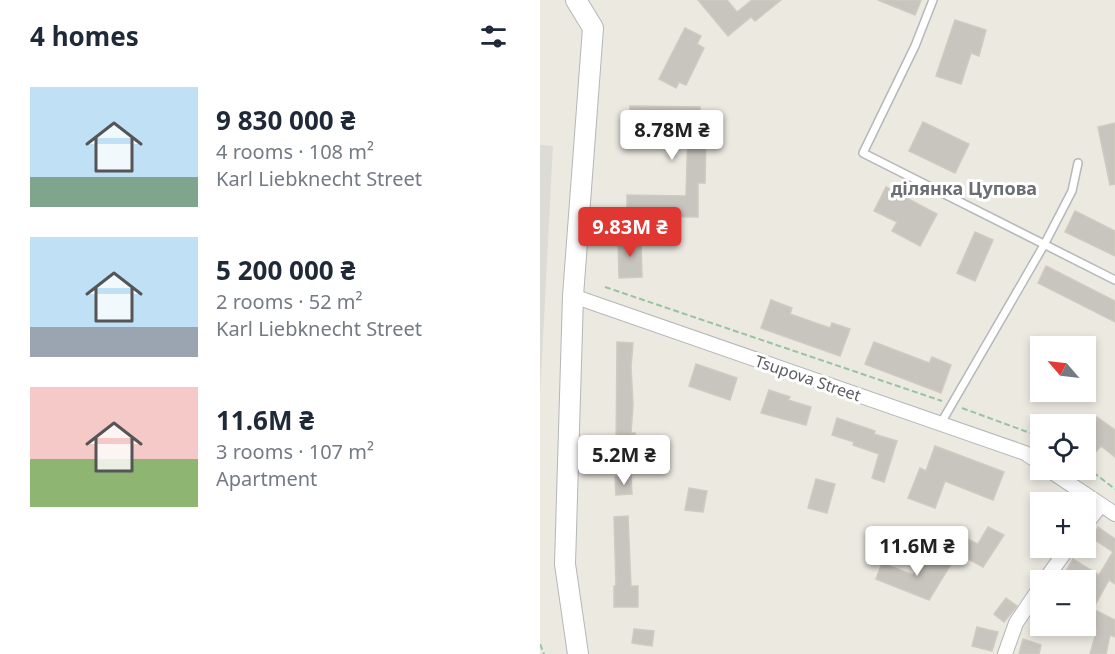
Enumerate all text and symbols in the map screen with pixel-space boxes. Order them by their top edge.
text: 4 homes [30,18,139,54]
icon: filters [477,20,510,53]
text: 9 830 000 ₴ [216,102,355,138]
pin: 8.78M ₴ [617,110,727,161]
icon: home [78,111,150,183]
text: 8.78M ₴ [634,116,710,143]
text: 4 rooms · 108 m² [216,138,374,165]
text: Karl Liebknecht Street [216,165,422,192]
district label: ділянка Цупова [891,176,1037,200]
pin: 9.83M ₴ [575,207,685,258]
text: 9.83M ₴ [592,213,668,240]
text: 5 200 000 ₴ [216,252,355,288]
icon: home [78,261,150,333]
text: 2 rooms · 52 m² [216,288,363,315]
text: Karl Liebknecht Street [216,315,422,342]
north arrow [1030,336,1096,402]
map controls [1030,336,1096,636]
street label: Tsupova Street [752,350,864,406]
text: 11.6M ₴ [216,402,314,438]
icon: home [78,411,150,483]
button: locate [1030,414,1096,480]
pin: 5.2M ₴ [575,435,673,486]
text: 3 rooms · 107 m² [216,438,374,465]
text: 5.2M ₴ [592,441,656,468]
text: Apartment [216,465,317,492]
button: + [1030,492,1096,558]
pin: 11.6M ₴ [862,526,972,577]
text: 11.6M ₴ [879,532,955,559]
button: − [1030,570,1096,636]

